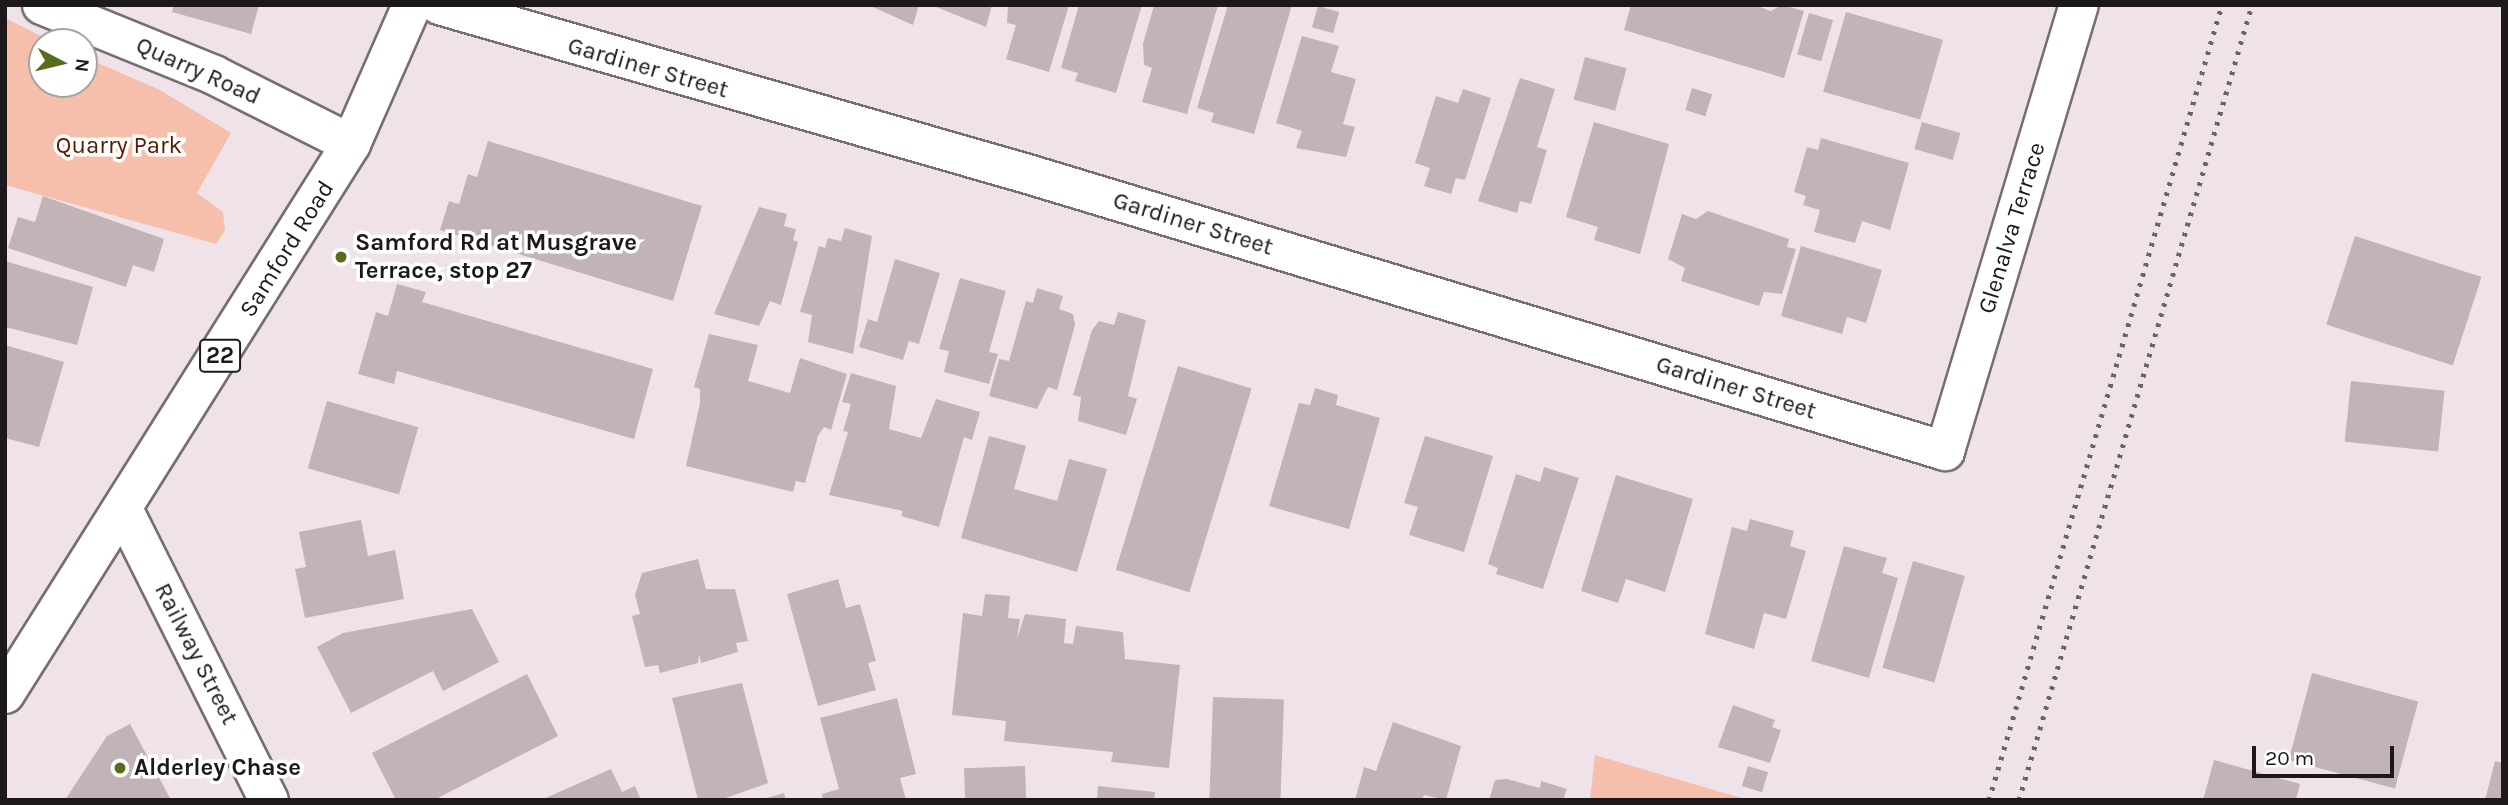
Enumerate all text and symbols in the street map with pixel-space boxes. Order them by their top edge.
north arrow [28,28,98,98]
street label: Quarry Road [131,31,265,111]
street label: Gardiner Street [564,31,732,105]
text: N [70,57,94,73]
park label: Quarry Park [56,132,182,160]
street label: Glenalva Terrace [1972,139,2052,317]
street label: Samford Road [234,175,340,323]
street label: Gardiner Street [1110,186,1276,262]
place label: Samford Rd at Musgrave Terrace, stop 27 [355,229,637,285]
marker: Samford Rd at Musgrave Terrace, stop 27 [333,249,349,265]
road number: 22 [199,336,241,376]
street label: Gardiner Street [1653,350,1819,426]
street label: Railway Street [148,578,244,730]
scale bar [2256,732,2398,776]
text: 20 m [2265,746,2314,770]
place label: Alderley Chase [134,754,301,782]
marker: Alderley Chase [112,760,128,776]

